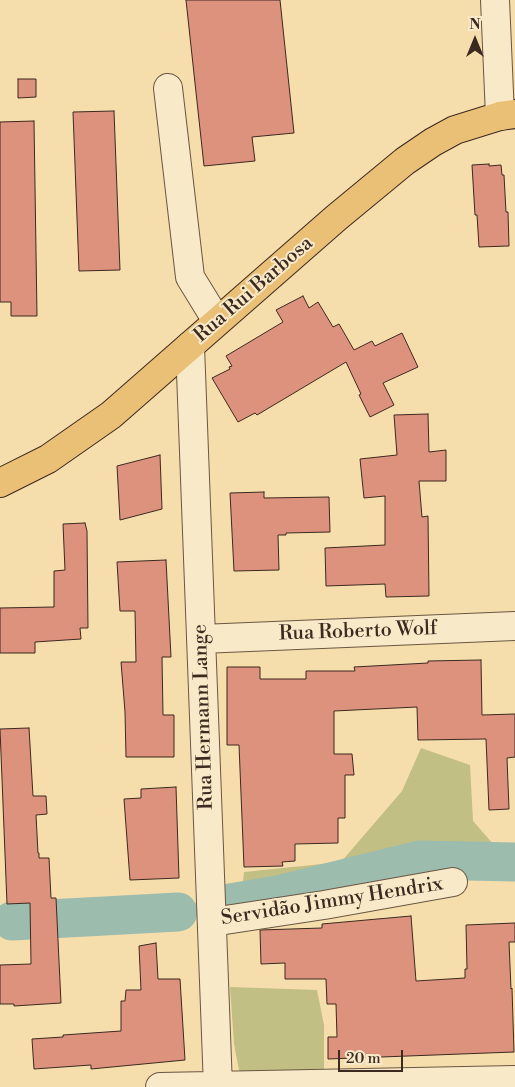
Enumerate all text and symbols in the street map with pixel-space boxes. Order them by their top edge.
north arrow [450,15,500,65]
text: N [469,16,481,34]
street label: Rua Rui Barbosa [190,232,318,348]
street label: Rua Roberto Wolf [278,617,438,647]
street label: Rua Hermann Lange [189,624,219,810]
street label: Servidão Jimmy Hendrix [219,873,445,931]
scale bar [340,1040,405,1072]
text: 20 m [346,1049,381,1068]

